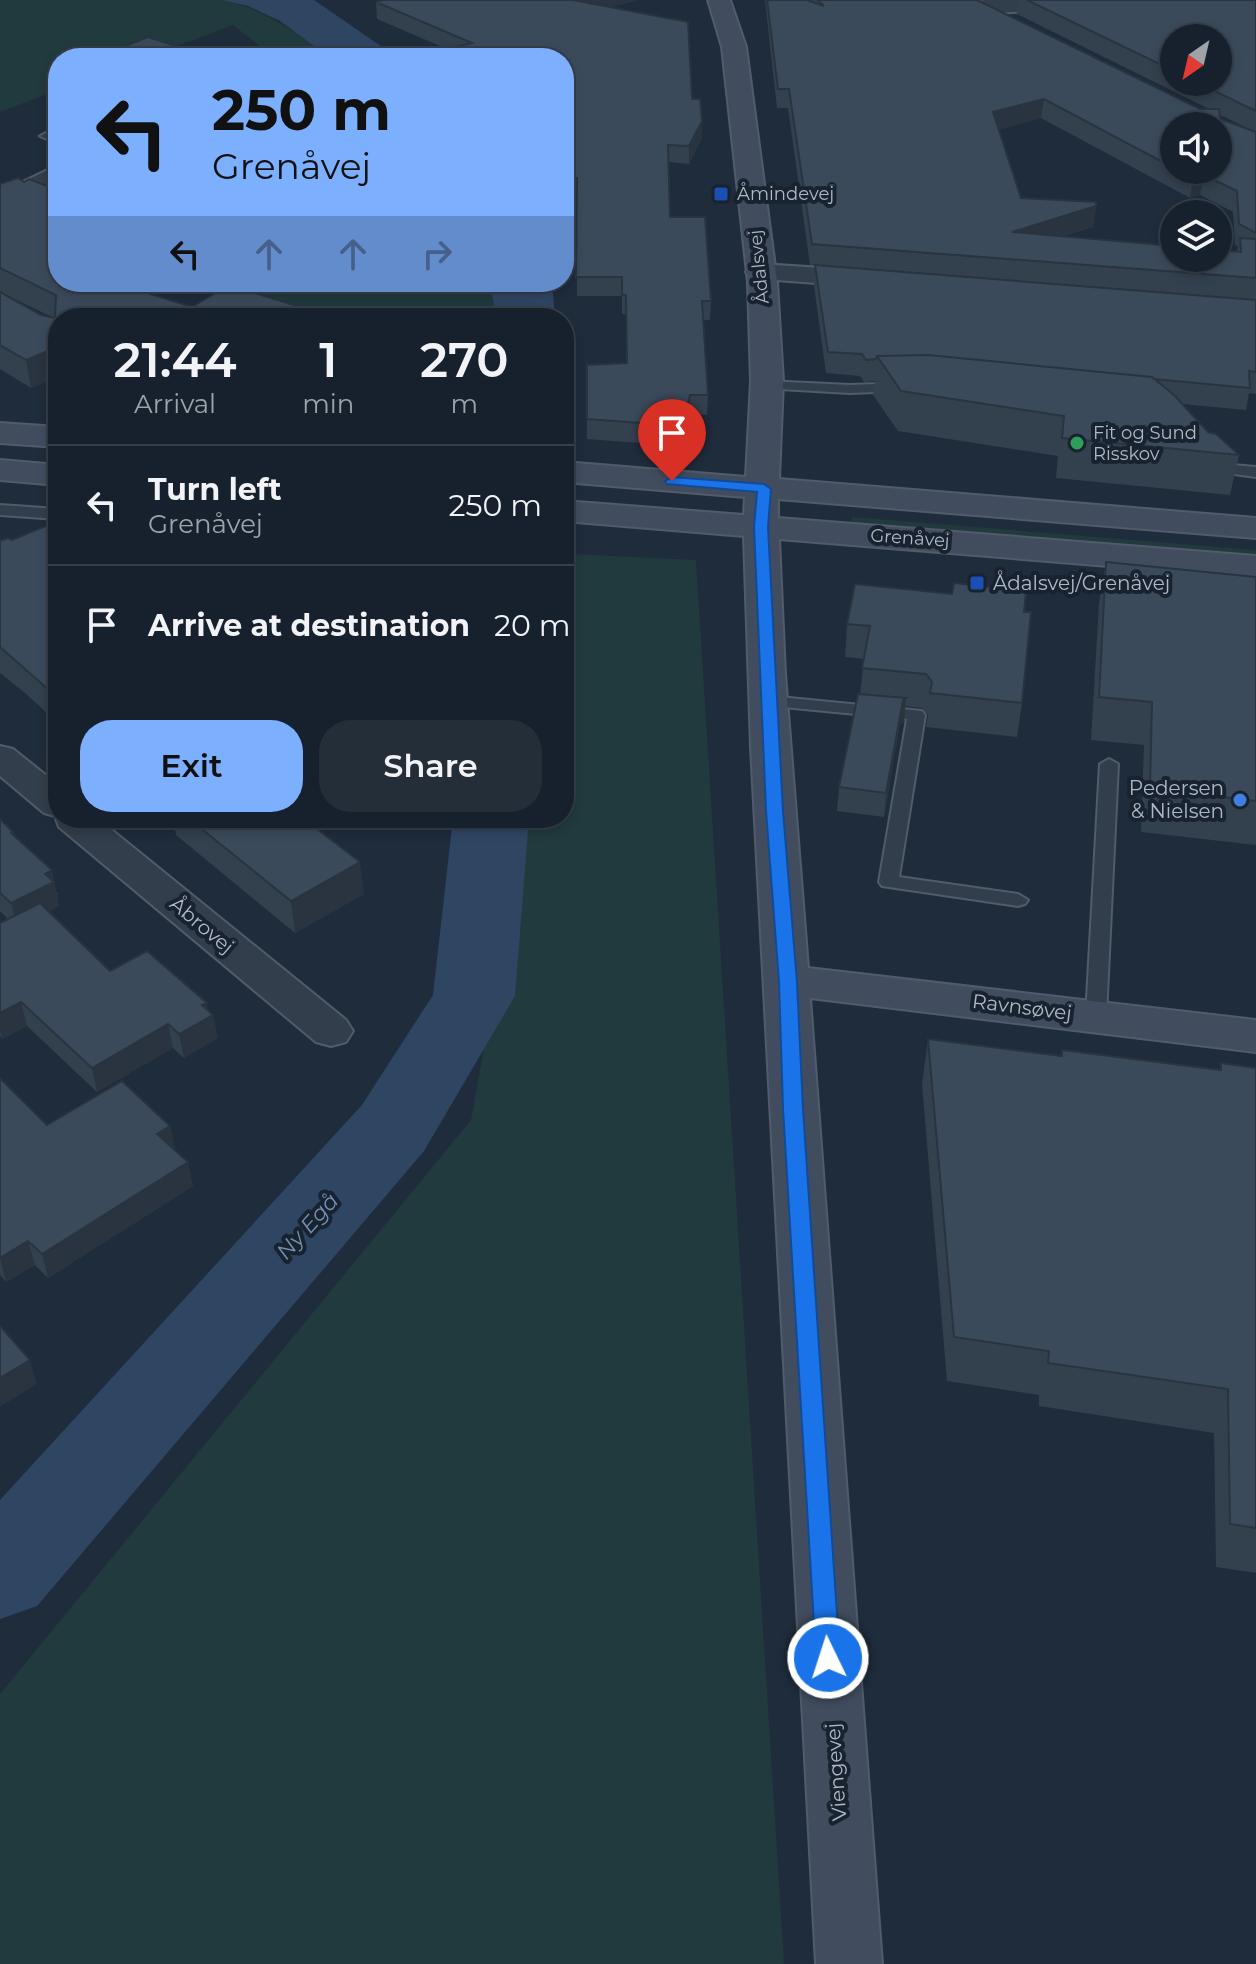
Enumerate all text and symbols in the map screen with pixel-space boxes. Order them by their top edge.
north arrow [1160,24,1232,96]
map controls [1160,24,1232,272]
text: 250 m [212,76,391,144]
icon: left [80,80,184,184]
button: sound [1160,112,1232,184]
text: Grenåvej [212,144,371,188]
place label: Åmindevej [737,182,834,205]
marker: Åmindevej [712,185,730,203]
button: layers [1160,200,1232,272]
street label: Ådalsvej [743,229,774,305]
icon: left [163,232,207,276]
icon: ahead [247,232,291,276]
icon: ahead [331,232,375,276]
icon: right [415,232,459,276]
text: 21:44 [114,331,237,389]
text: 1 [319,331,337,389]
text: 270 [420,331,508,389]
text: Arrival [134,388,216,420]
text: min [302,388,354,420]
text: m [450,388,478,420]
pin [638,399,706,481]
icon: arrive [650,411,694,455]
place label: Fit og Sund Risskov [1093,422,1197,465]
marker: Fit og Sund Risskov [1068,434,1086,452]
text: Turn left [148,471,281,508]
icon: left [80,483,124,527]
text: 250 m [448,487,542,524]
text: Grenåvej [148,508,263,540]
street label: Grenåvej [870,524,950,552]
place label: Ådalsvej/Grenåvej [993,570,1170,595]
marker: Ådalsvej/Grenåvej [968,574,986,592]
icon: arrive [80,603,124,647]
text: Arrive at destination [148,607,470,644]
text: 20 m [494,607,571,644]
button: Exit [80,720,303,812]
button: Share [319,720,542,812]
place label: Pedersen & Nielsen [1129,776,1224,823]
marker: Pedersen & Nielsen [1231,791,1249,809]
street label: Åbrovej [165,891,239,959]
street label: Ravnsøvej [971,989,1073,1025]
water label: Ny Egå [271,1188,344,1265]
position arrow [786,1616,870,1700]
street label: Viengevej [821,1722,851,1822]

